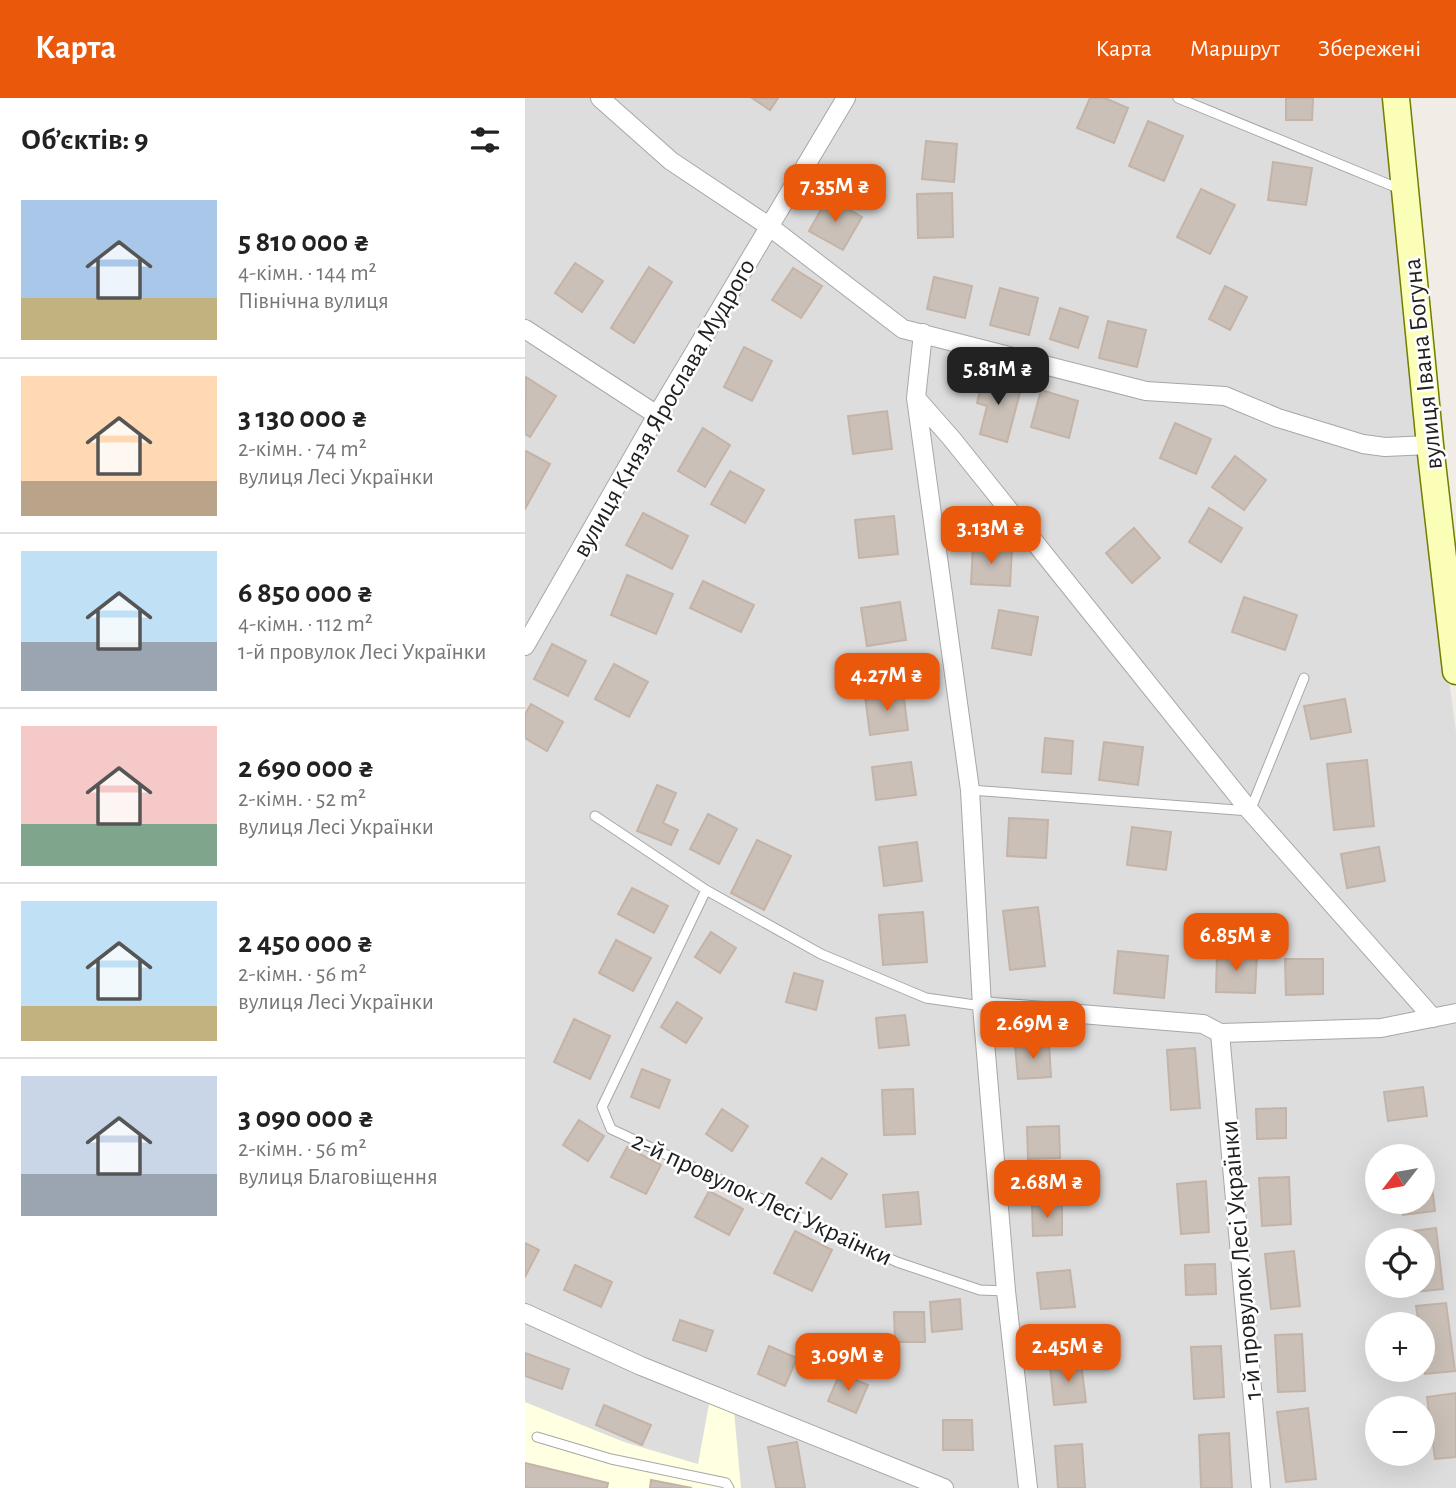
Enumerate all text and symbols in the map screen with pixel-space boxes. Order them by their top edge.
text: Карта [35,32,116,65]
text: Карта [1096,37,1152,61]
text: Маршрут [1190,37,1280,61]
text: Збережені [1318,37,1421,61]
icon: filters [466,121,504,159]
text: Об’єктів: 9 [21,125,148,155]
pin: 7.35M ₴ [770,164,900,224]
text: 7.35M ₴ [800,175,870,198]
text: 5 810 000 ₴ [238,227,370,257]
icon: home [77,228,161,312]
street label: вулиця Князя Ярослава Мудрого [568,254,760,562]
street label: вулиця Івана Богуна [1399,257,1447,471]
text: 4-кімн. · 144 m² [238,262,377,285]
text: Північна вулиця [238,290,389,313]
pin: 5.81M ₴ [933,348,1063,407]
text: 5.81M ₴ [963,358,1033,381]
text: 3 130 000 ₴ [238,403,368,433]
icon: home [77,404,161,488]
text: 2-кімн. · 74 m² [238,438,367,461]
text: вулиця Лесі Українки [238,466,434,489]
pin: 3.13M ₴ [926,506,1056,566]
text: 3.13M ₴ [957,517,1025,540]
text: 6 850 000 ₴ [238,578,374,608]
icon: home [77,579,161,663]
text: 4-кімн. · 112 m² [238,613,373,636]
text: 1-й провулок Лесі Українки [238,641,486,664]
pin: 4.27M ₴ [822,654,952,713]
text: 4.27M ₴ [851,664,923,687]
text: 2 690 000 ₴ [238,753,375,783]
icon: home [77,754,161,838]
text: 2-кімн. · 52 m² [238,788,366,811]
text: вулиця Лесі Українки [238,816,434,839]
pin: 6.85M ₴ [1171,914,1301,973]
text: 6.85M ₴ [1200,924,1272,947]
text: 2 450 000 ₴ [238,928,374,958]
icon: home [77,929,161,1013]
text: 2-кімн. · 56 m² [238,963,366,986]
text: вулиця Лесі Українки [238,991,434,1014]
pin: 2.69M ₴ [968,1002,1098,1061]
text: 2.69M ₴ [996,1012,1070,1035]
text: 3 090 000 ₴ [238,1103,374,1133]
icon: home [77,1104,161,1188]
street label: 1-й провулок Лесі Українки [1216,1119,1266,1401]
street label: 2-й провулок Лесі Українки [628,1127,896,1271]
text: 2-кімн. · 56 m² [238,1138,366,1161]
north arrow [1365,1144,1435,1214]
map controls [1365,1144,1435,1466]
pin: 2.68M ₴ [982,1160,1112,1220]
text: вулиця Благовіщення [238,1166,438,1189]
text: 2.68M ₴ [1010,1171,1084,1194]
button: locate [1365,1228,1435,1298]
button: + [1365,1312,1435,1382]
pin: 2.45M ₴ [1003,1324,1133,1384]
pin: 3.09M ₴ [783,1334,913,1393]
text: 2.45M ₴ [1032,1335,1104,1358]
text: 3.09M ₴ [811,1344,885,1367]
button: − [1365,1396,1435,1466]

